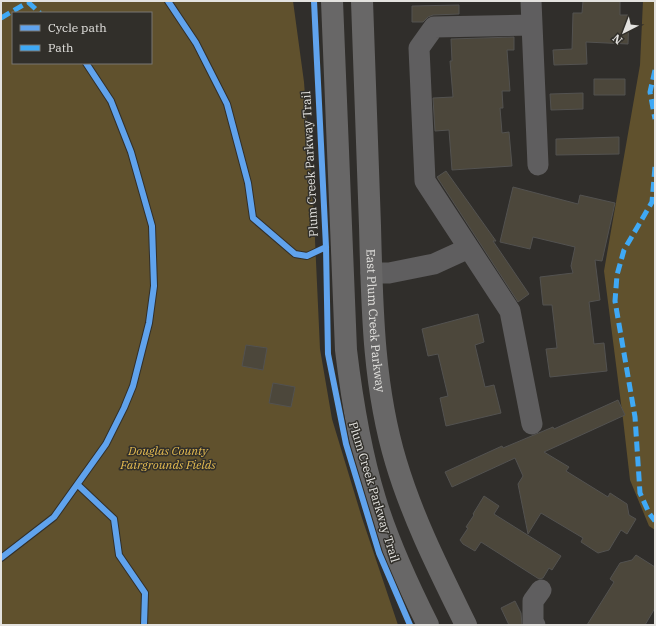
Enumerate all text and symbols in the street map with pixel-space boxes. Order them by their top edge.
legend [12,12,152,64]
north arrow [604,12,644,52]
text: Cycle path [48,20,107,35]
text: N [609,31,625,48]
text: Path [48,40,74,55]
street label: Plum Creek Parkway Trail [298,90,321,237]
street label: East Plum Creek Parkway [364,249,389,394]
street label: Plum Creek Parkway Trail [346,420,403,564]
park label: Douglas County Fairgrounds Fields [119,443,216,472]

